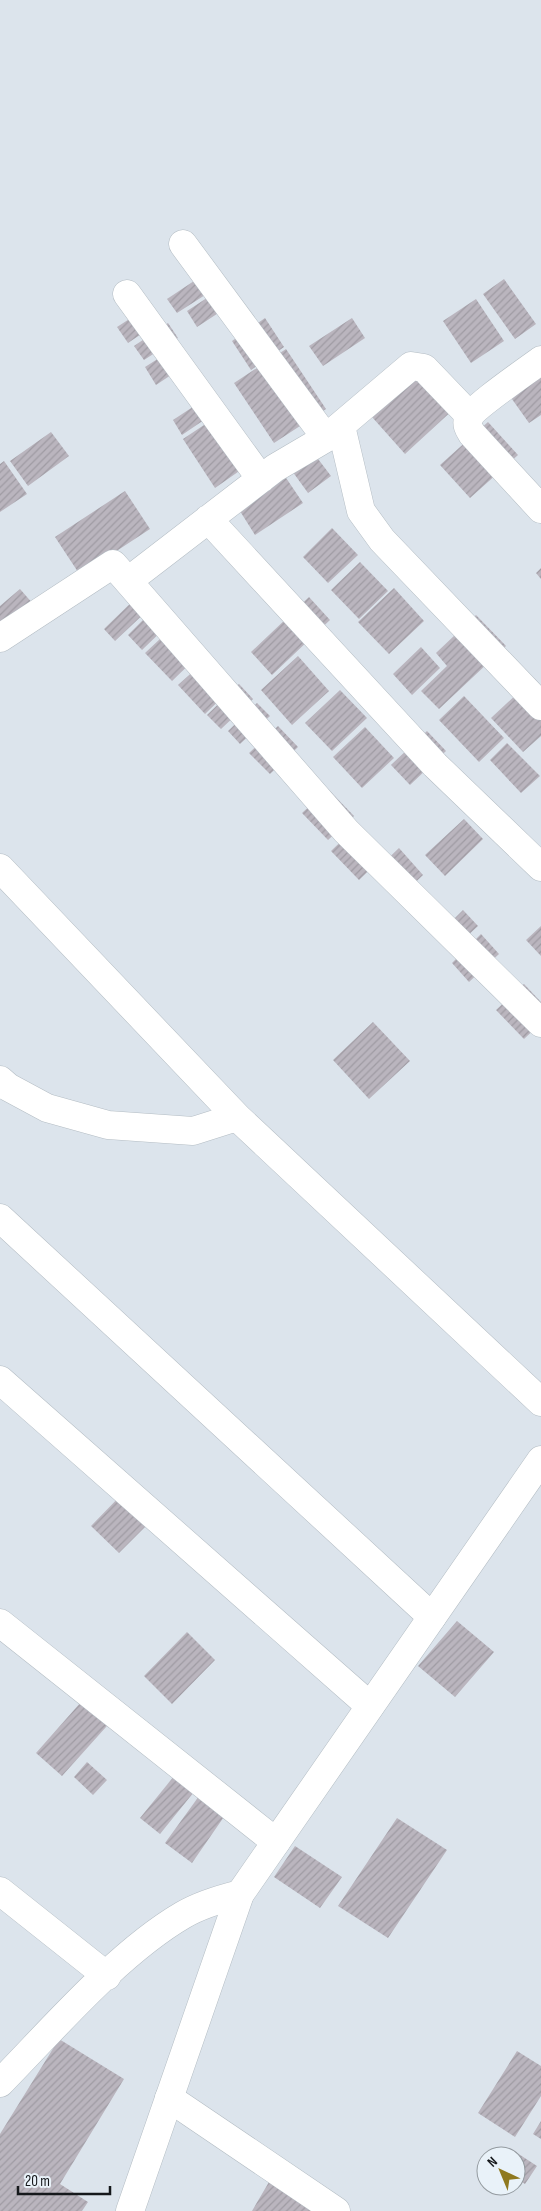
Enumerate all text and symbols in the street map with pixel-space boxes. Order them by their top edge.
north arrow [476,2146,526,2196]
text: N [484,2153,501,2171]
scale bar [18,2164,110,2196]
text: 20 m [25,2172,50,2191]

